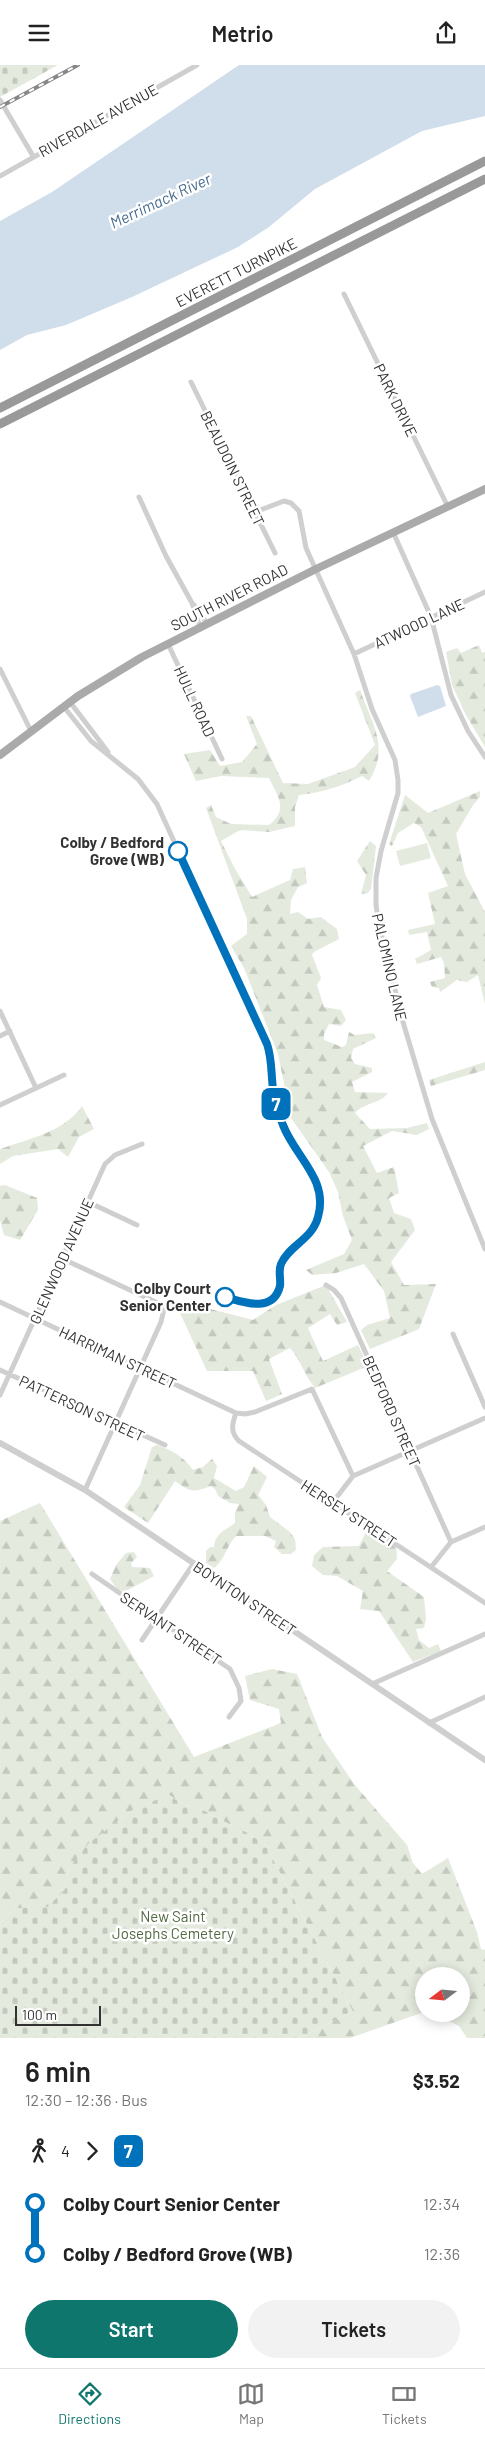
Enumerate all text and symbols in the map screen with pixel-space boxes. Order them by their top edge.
icon: menu [25,19,53,47]
icon: share [432,19,460,47]
text: Metrio [212,20,273,46]
street label: RIVERDALE AVENUE [35,80,161,160]
water label: Merrimack River [106,168,215,232]
street label: EVERETT TURNPIKE [172,234,300,310]
street label: PARK DRIVE [371,361,421,439]
street label: BEAUDOIN STREET [197,408,269,528]
street label: SOUTH RIVER ROAD [167,560,291,634]
street label: ATWOOD LANE [371,594,467,652]
street label: HULL ROAD [171,663,219,739]
place label: Colby / Bedford Grove (WB) [60,833,165,868]
marker: Colby / Bedford Grove (WB) [168,841,188,861]
street label: PALOMINO LANE [369,911,411,1023]
line badge: 7 [260,1088,292,1120]
text: 7 [272,1093,280,1115]
street label: GLENWOOD AVENUE [25,1195,97,1327]
place label: Colby Court Senior Center [120,1279,211,1314]
marker: Colby Court Senior Center [215,1287,235,1307]
street label: HARRIMAN STREET [57,1322,179,1392]
street label: BEDFORD STREET [359,1353,425,1469]
street label: PATTERSON STREET [17,1371,147,1445]
street label: HERSEY STREET [298,1475,400,1551]
street label: BOYNTON STREET [190,1557,300,1639]
street label: SERVANT STREET [117,1588,225,1668]
park label: New Saint Josephs Cemetery [112,1907,234,1942]
north arrow [415,1967,470,2023]
map controls [415,1967,470,2022]
scale bar [15,2003,101,2026]
text: 100 m [22,2006,57,2023]
text: 6 min [25,2054,91,2088]
text: $3.52 [413,2069,460,2092]
text: 12:30 – 12:36 · Bus [25,2090,147,2109]
icon: walk [25,2137,53,2165]
icon: forward [78,2137,106,2165]
text: 7 [124,2140,133,2162]
text: 4 [61,2141,70,2160]
text: Colby Court Senior Center [63,2192,280,2215]
text: 12:34 [423,2194,460,2213]
text: Colby / Bedford Grove (WB) [63,2242,292,2265]
text: 12:36 [424,2244,460,2263]
button: Start [25,2300,238,2358]
button: Tickets [248,2300,460,2358]
tab: Directions [58,2380,121,2427]
tab: Map [237,2380,265,2427]
tab: Tickets [382,2380,427,2427]

